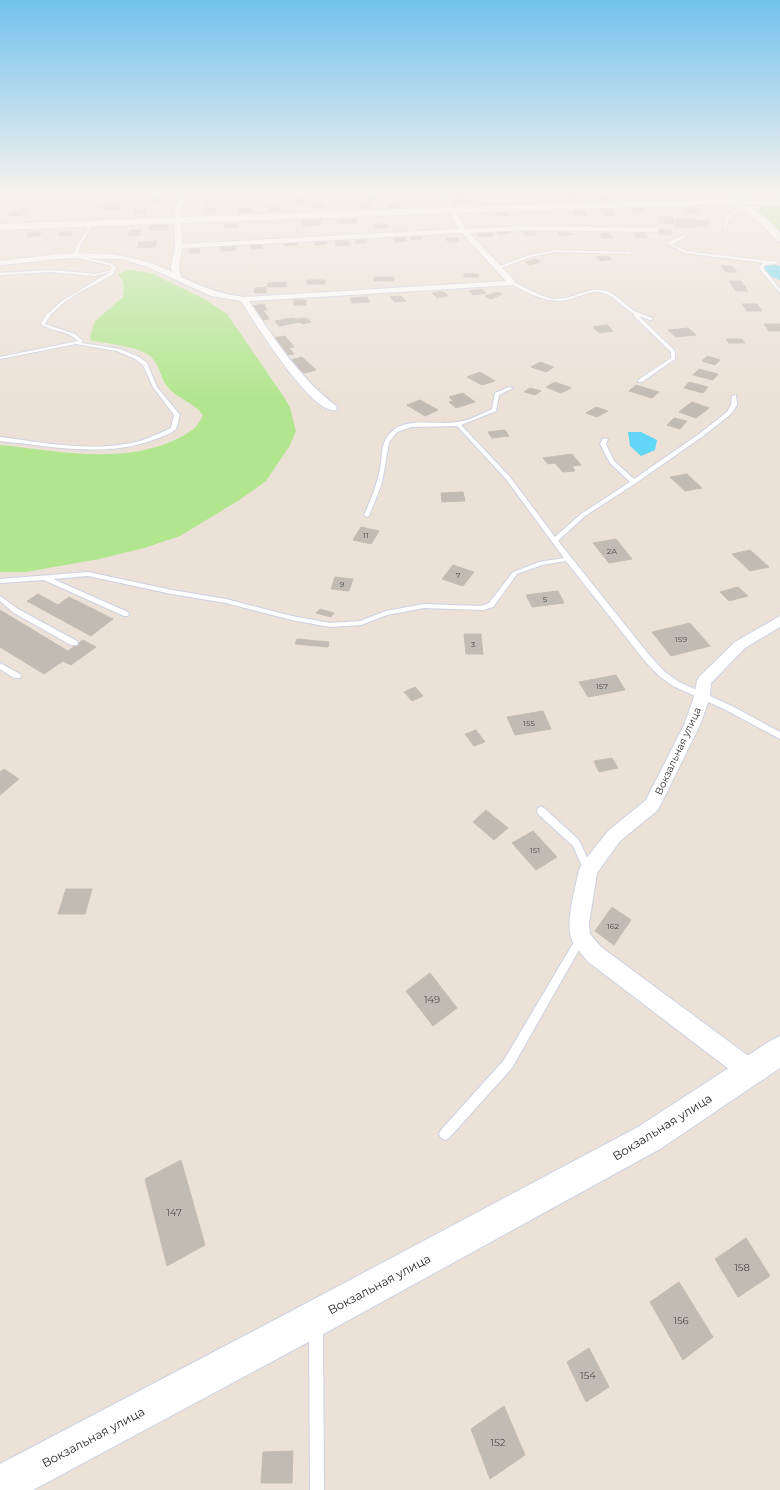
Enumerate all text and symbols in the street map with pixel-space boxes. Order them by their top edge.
house number: 11 [363,530,369,540]
house number: 2А [607,546,617,556]
house number: 7 [456,570,461,580]
house number: 9 [340,579,345,589]
house number: 5 [543,594,548,604]
house number: 159 [675,634,687,644]
house number: 3 [471,639,476,649]
house number: 157 [596,681,608,691]
street label: Вокзальная улица [652,705,704,797]
house number: 155 [523,718,535,728]
house number: 151 [530,845,540,855]
house number: 162 [607,921,620,931]
house number: 149 [424,993,440,1006]
street label: Вокзальная улица [610,1090,714,1164]
house number: 147 [166,1206,182,1219]
street label: Вокзальная улица [325,1251,433,1317]
house number: 158 [734,1261,750,1274]
house number: 156 [673,1314,689,1327]
house number: 154 [580,1369,596,1382]
street label: Вокзальная улица [39,1404,147,1470]
house number: 152 [491,1436,506,1449]

